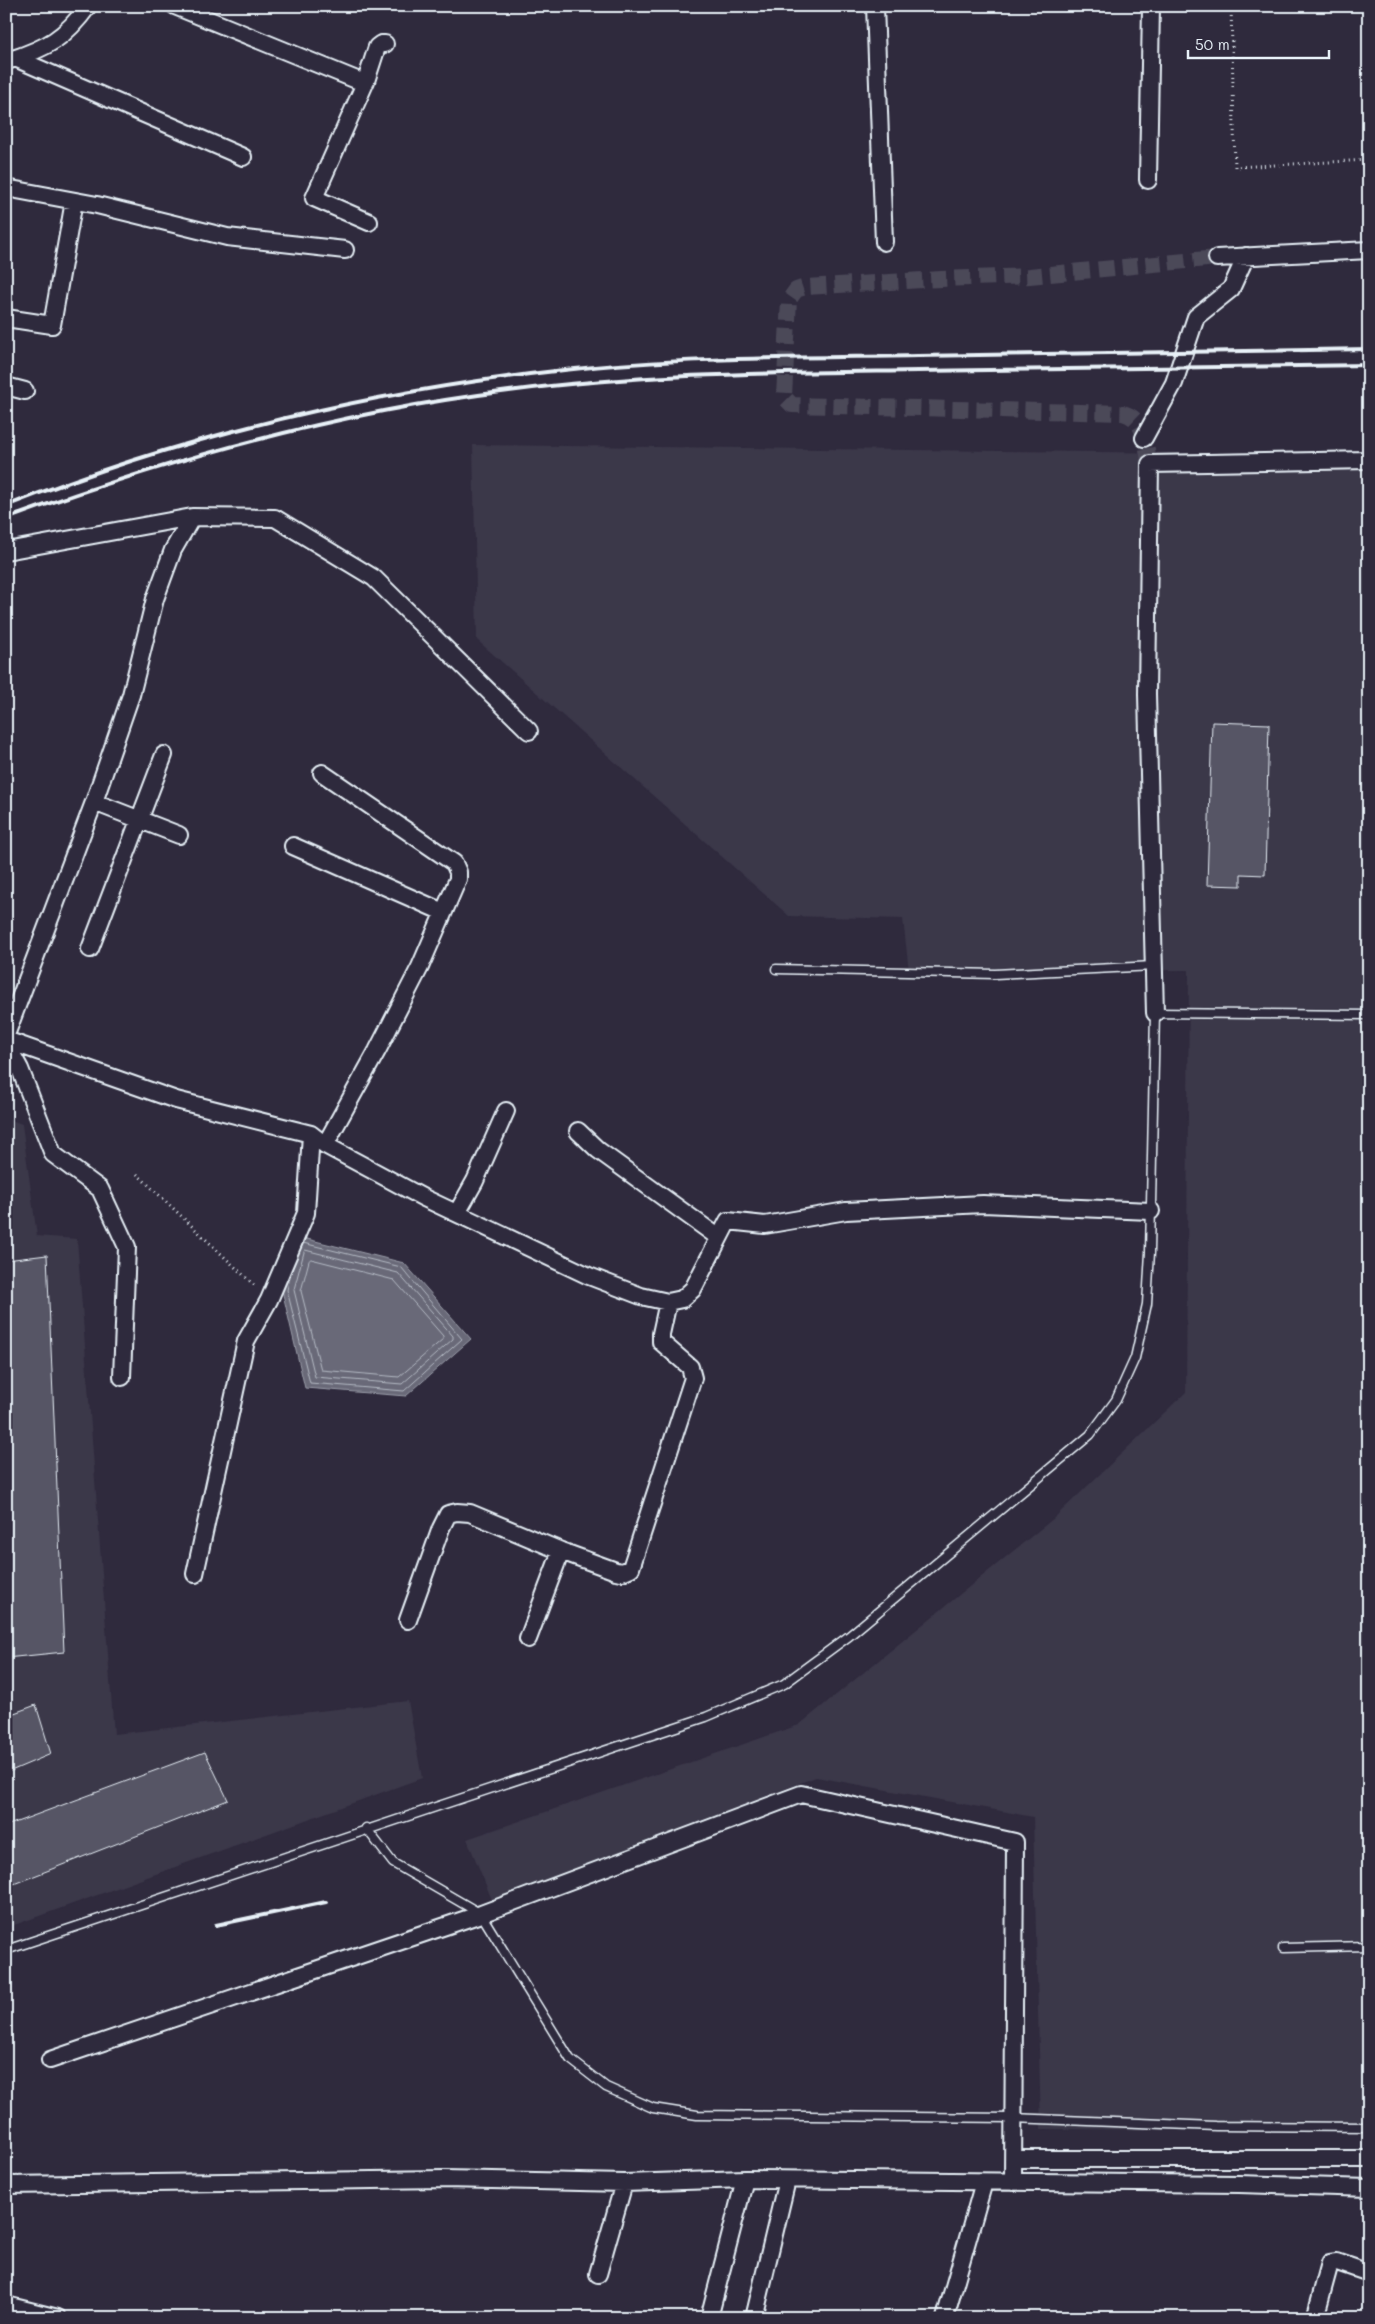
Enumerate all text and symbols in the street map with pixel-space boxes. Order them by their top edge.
scale bar [1188,28,1329,60]
text: 50 m [1195,34,1230,54]

